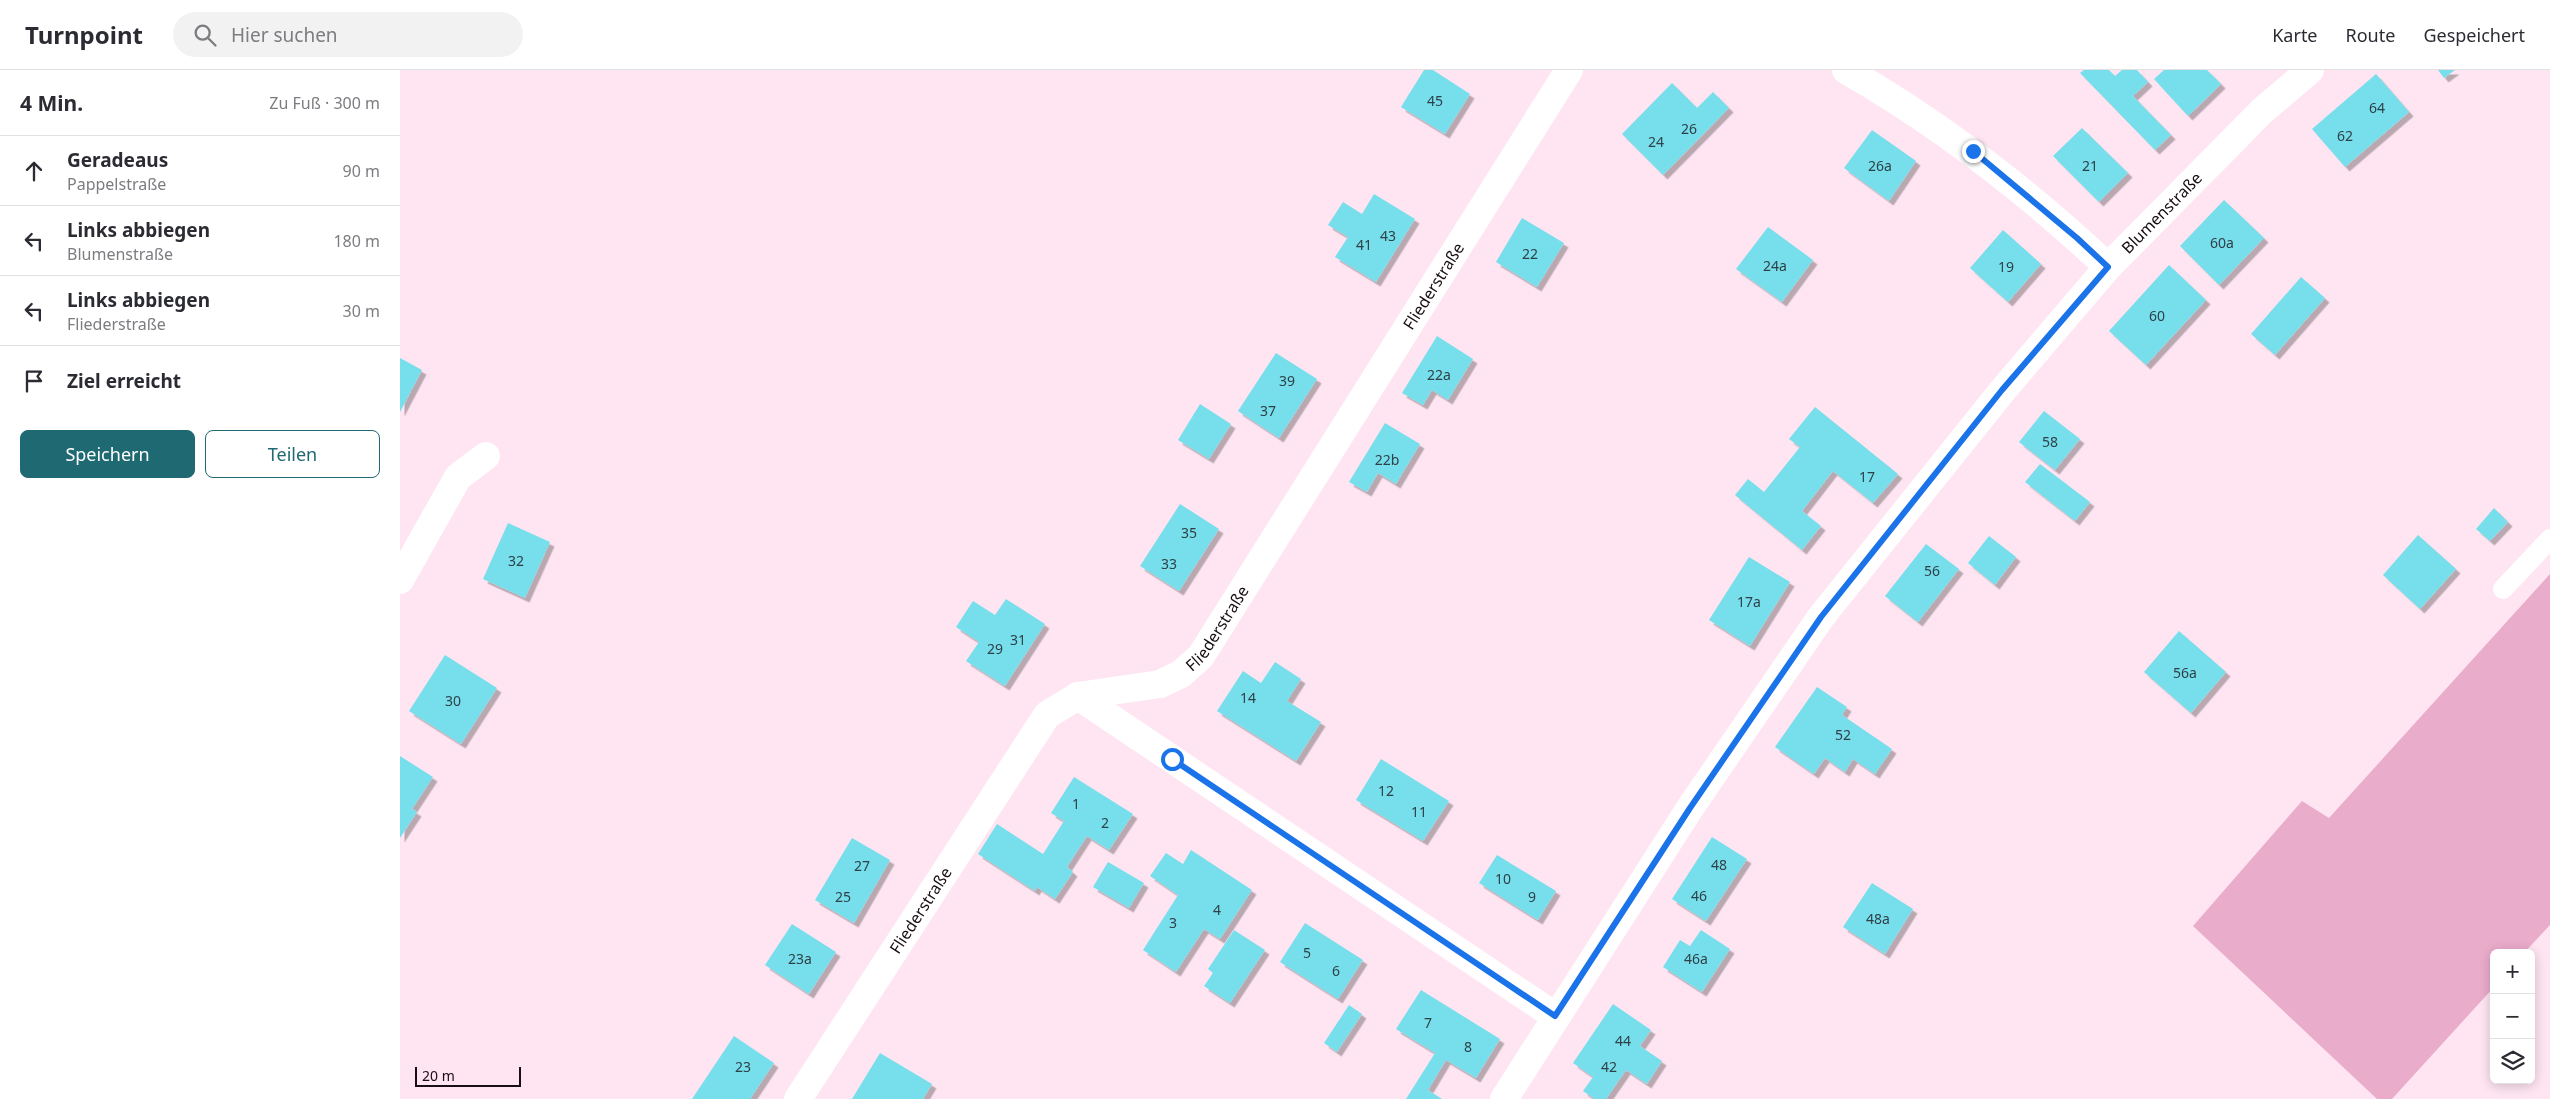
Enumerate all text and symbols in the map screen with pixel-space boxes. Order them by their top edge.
search box [173,12,523,57]
text: Turnpoint [25,18,143,51]
icon: search [191,21,219,49]
text: Hier suchen [231,22,338,48]
text: Karte [2272,23,2318,47]
text: Route [2346,23,2395,47]
text: Gespeichert [2423,23,2525,47]
text: 4 Min. [20,89,83,117]
house number: 45 [1427,91,1443,110]
text: Zu Fuß · 300 m [269,92,380,114]
house number: 64 [2369,98,2385,117]
house number: 26 [1681,119,1697,138]
house number: 62 [2337,126,2353,145]
house number: 24 [1648,132,1664,151]
route end [1962,140,1985,163]
text: Geradeaus [67,147,168,173]
house number: 26a [1868,156,1892,175]
house number: 21 [2082,156,2098,175]
icon: ahead [20,157,48,185]
text: 90 m [343,160,380,182]
street label: Blumenstraße [2117,167,2207,258]
text: Pappelstraße [67,173,166,195]
text: Links abbiegen [67,217,210,243]
house number: 43 [1380,226,1396,245]
icon: left [20,227,48,255]
text: 180 m [333,230,380,252]
house number: 60a [2210,233,2234,252]
house number: 41 [1356,235,1372,254]
street label: Fliederstraße [1398,238,1469,334]
text: Blumenstraße [67,243,173,265]
house number: 22 [1522,244,1538,263]
house number: 24a [1763,256,1787,275]
house number: 19 [1998,257,2014,276]
text: Links abbiegen [67,287,210,313]
icon: left [20,297,48,325]
text: 30 m [343,300,380,322]
house number: 60 [2149,306,2165,325]
text: Fliederstraße [67,313,166,335]
house number: 22a [1427,365,1451,384]
icon: arrive [20,367,48,395]
text: Ziel erreicht [67,368,181,394]
house number: 39 [1279,371,1295,390]
house number: 37 [1260,401,1276,420]
button: Speichern [20,430,195,478]
button: Teilen [205,430,380,478]
house number: 58 [2042,432,2058,451]
house number: 22b [1375,450,1399,469]
house number: 17 [1859,467,1875,486]
house number: 35 [1181,523,1197,542]
house number: 32 [508,551,524,570]
house number: 33 [1161,554,1177,573]
house number: 56 [1924,561,1940,580]
street label: Fliederstraße [1181,581,1254,676]
house number: 17a [1737,592,1761,611]
house number: 31 [1010,630,1026,649]
house number: 29 [987,639,1003,658]
house number: 56a [2173,663,2197,682]
house number: 14 [1240,688,1256,707]
house number: 30 [445,691,461,710]
house number: 52 [1835,725,1851,744]
route start [1161,748,1184,771]
house number: 12 [1378,781,1394,800]
house number: 1 [1072,794,1080,813]
house number: 11 [1411,802,1427,821]
house number: 2 [1101,813,1109,832]
house number: 48 [1711,855,1727,874]
house number: 27 [854,856,870,875]
street label: Fliederstraße [884,863,957,958]
house number: 10 [1495,869,1511,888]
house number: 46 [1691,886,1707,905]
house number: 25 [835,887,851,906]
house number: 9 [1528,887,1536,906]
house number: 4 [1213,900,1221,919]
house number: 48a [1866,909,1890,928]
house number: 3 [1169,913,1177,932]
house number: 5 [1303,943,1311,962]
house number: 23a [788,949,812,968]
house number: 46a [1684,949,1708,968]
map controls [2490,949,2535,1084]
button: + [2490,949,2535,994]
house number: 6 [1332,961,1340,980]
button: − [2490,994,2535,1039]
house number: 7 [1424,1013,1432,1032]
house number: 44 [1615,1031,1631,1050]
house number: 8 [1464,1037,1472,1056]
button: layers [2490,1039,2535,1084]
house number: 23 [735,1057,751,1076]
house number: 42 [1601,1057,1617,1076]
scale bar [415,1064,521,1087]
text: 20 m [422,1066,455,1085]

